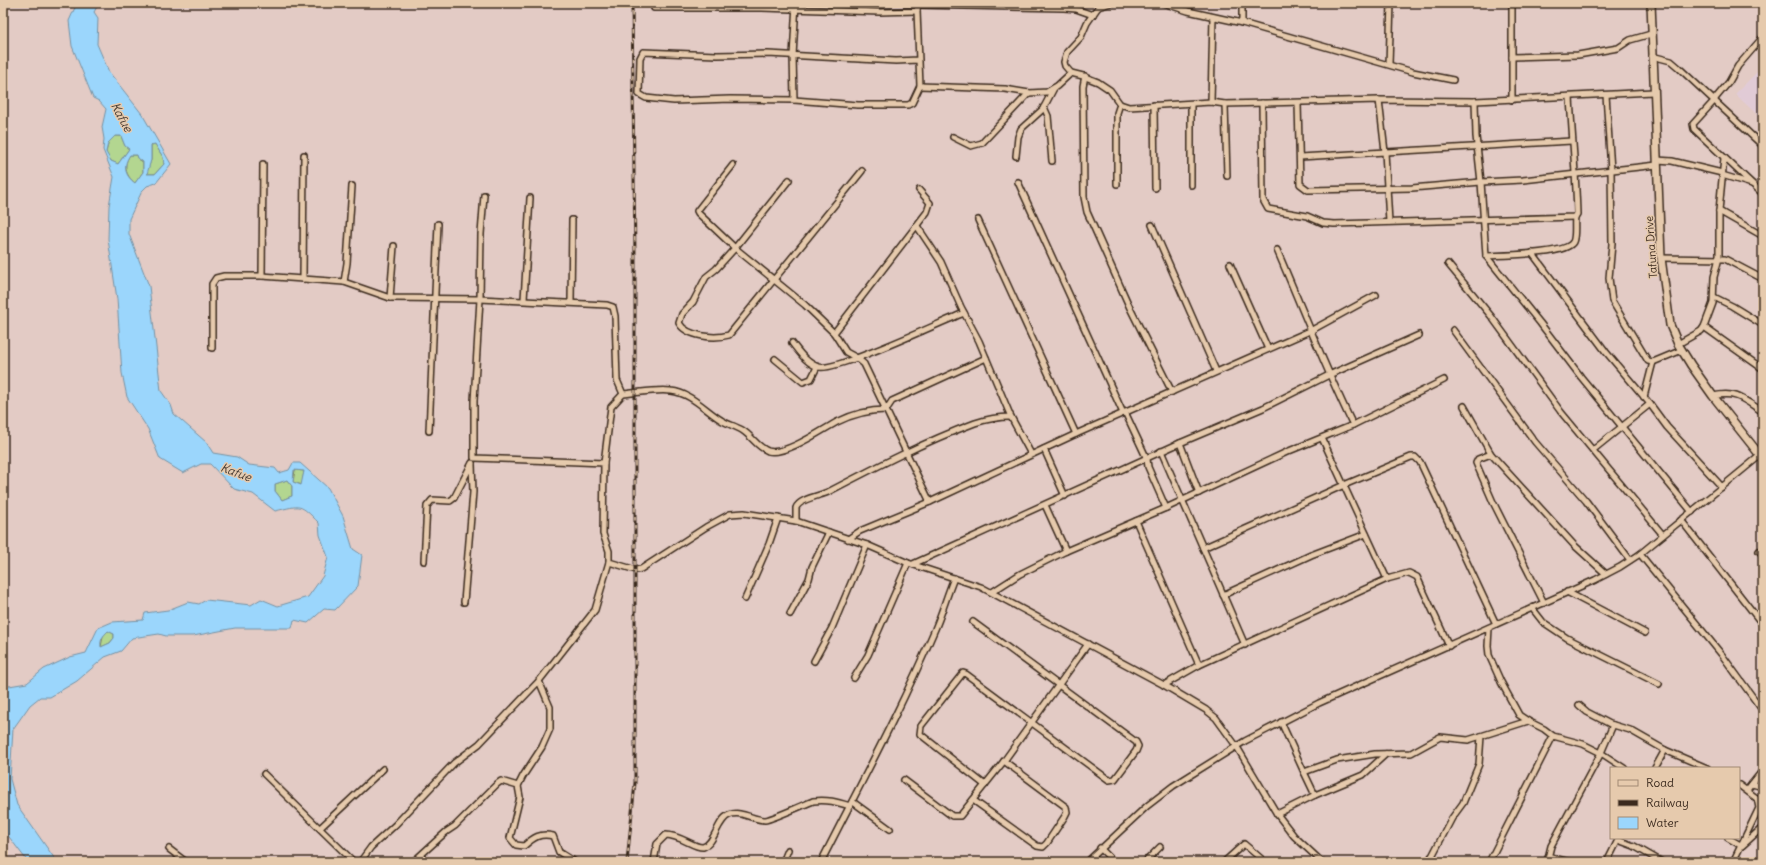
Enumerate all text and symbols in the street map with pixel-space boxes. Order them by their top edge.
water label: Kafue [108,100,137,136]
street label: Tafuna Drive [1642,215,1660,279]
water label: Kafue [219,460,255,485]
legend [1610,767,1740,839]
text: Road [1646,775,1674,790]
text: Railway [1646,795,1689,810]
text: Water [1646,815,1679,830]

